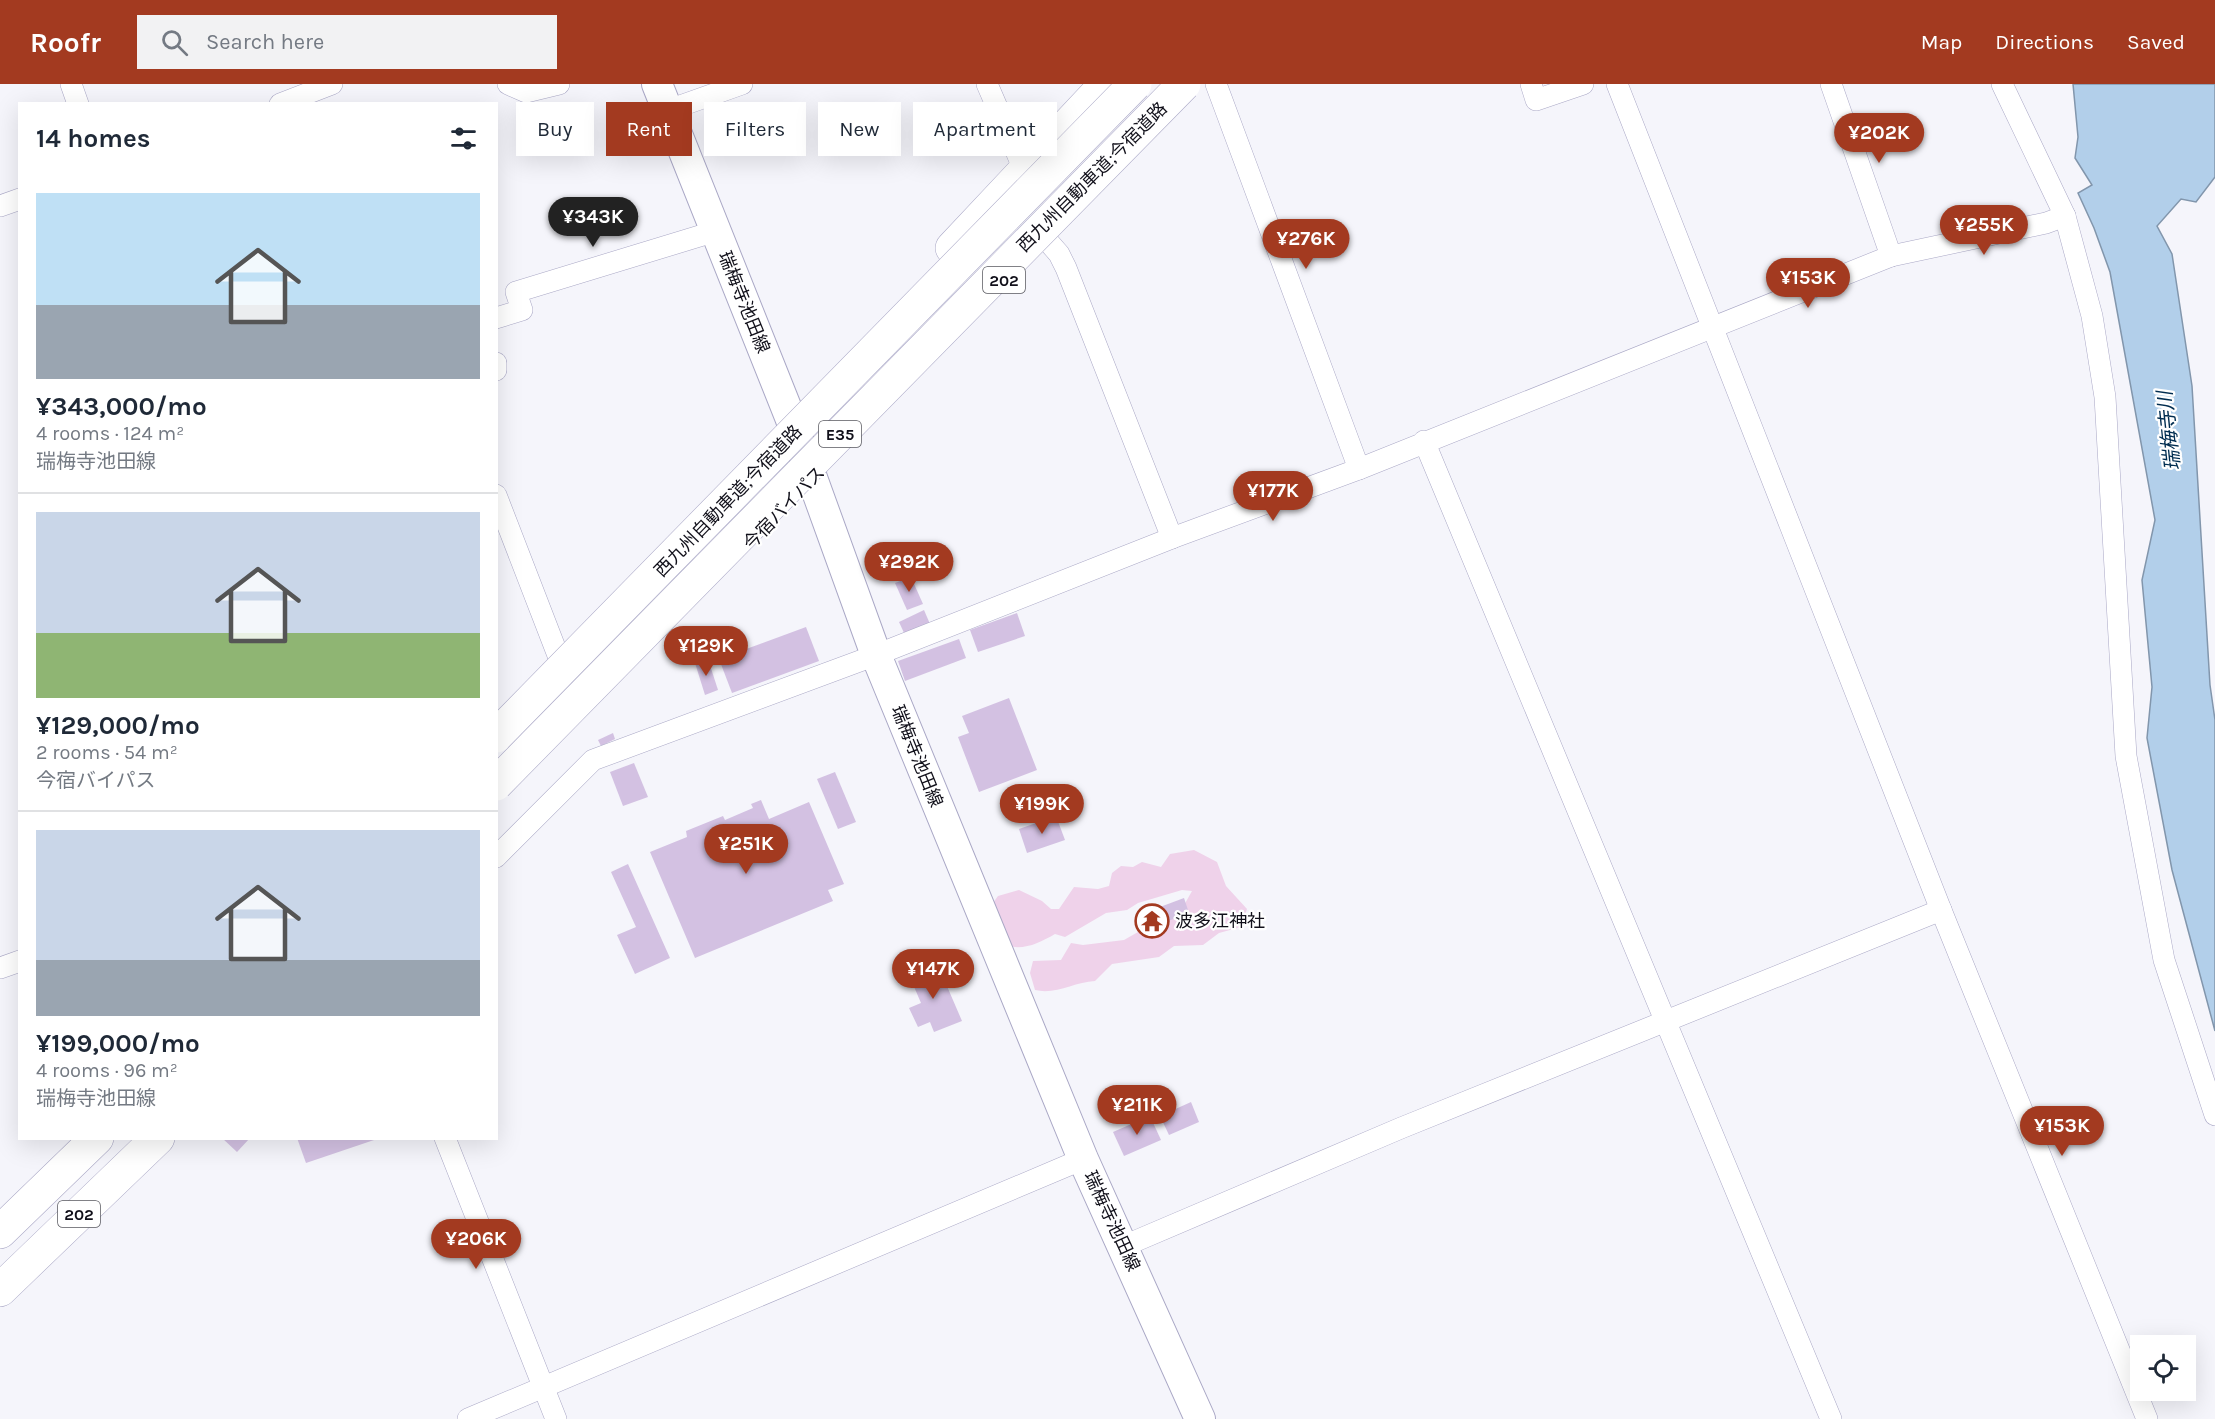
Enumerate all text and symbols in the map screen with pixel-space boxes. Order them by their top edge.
search box [137,15,557,69]
text: Roofr [30,26,101,59]
icon: search [158,26,191,59]
text: Search here [206,29,324,55]
text: Map [1921,30,1962,54]
text: Directions [1995,30,2094,54]
text: Saved [2127,30,2185,54]
street label: 西九州自動車道;今宿道路 [1013,98,1171,256]
chip: Buy [516,102,594,156]
chip: Rent [606,102,692,156]
chip: Filters [704,102,806,156]
chip: New [818,102,901,156]
chip: Apartment [913,102,1057,156]
pin: ¥202K [1837,113,1921,164]
text: ¥202K [1848,121,1910,144]
icon: filters [447,122,480,155]
text: 14 homes [36,123,150,154]
pin: ¥343K [551,197,635,248]
text: ¥343K [562,205,624,228]
pin: ¥255K [1942,205,2026,256]
text: ¥255K [1954,213,2014,236]
pin: ¥276K [1264,219,1348,270]
text: ¥276K [1277,227,1336,250]
icon: home [204,232,312,340]
street label: 瑞梅寺池田線 [714,248,774,356]
pin: ¥153K [1766,258,1850,309]
text: ¥153K [1780,266,1836,289]
road number: 202 [983,267,1025,293]
water label: 瑞梅寺川 [2153,388,2185,472]
text: ¥343,000/mo [36,391,207,422]
street label: 西九州自動車道;今宿道路 [650,420,806,582]
road number: E35 [819,421,861,447]
text: 4 rooms · 124 m² [36,422,184,445]
text: 瑞梅寺池田線 [36,450,156,473]
street label: 今宿バイパス [739,462,829,554]
pin: ¥177K [1231,471,1315,522]
text: ¥177K [1247,479,1299,502]
pin: ¥292K [867,542,951,593]
text: ¥292K [878,550,940,573]
icon: home [204,551,312,659]
pin: ¥129K [664,626,748,677]
text: ¥129K [678,634,734,657]
street label: 瑞梅寺池田線 [887,702,947,810]
text: ¥129,000/mo [36,710,200,741]
text: 2 rooms · 54 m² [36,741,178,764]
text: 今宿バイパス [36,769,156,792]
pin: ¥199K [1000,784,1084,835]
text: ¥199K [1014,792,1070,815]
pin: ¥251K [704,824,788,875]
text: ¥251K [718,832,774,855]
icon: home [204,869,312,977]
temple icon: 波多江神社 [1134,903,1170,939]
place label: 波多江神社 [1175,910,1265,932]
pin: ¥147K [891,949,975,1000]
text: ¥147K [906,957,960,980]
text: ¥199,000/mo [36,1028,200,1059]
text: 4 rooms · 96 m² [36,1059,178,1082]
pin: ¥211K [1095,1085,1179,1136]
text: 瑞梅寺池田線 [36,1087,156,1110]
text: ¥211K [1111,1093,1163,1116]
pin: ¥153K [2020,1106,2104,1157]
text: ¥153K [2034,1114,2090,1137]
street label: 瑞梅寺池田線 [1079,1167,1145,1275]
road number: 202 [58,1201,100,1227]
pin: ¥206K [434,1219,518,1270]
text: ¥206K [445,1227,507,1250]
map controls [2130,1335,2196,1401]
button: locate [2130,1335,2196,1401]

